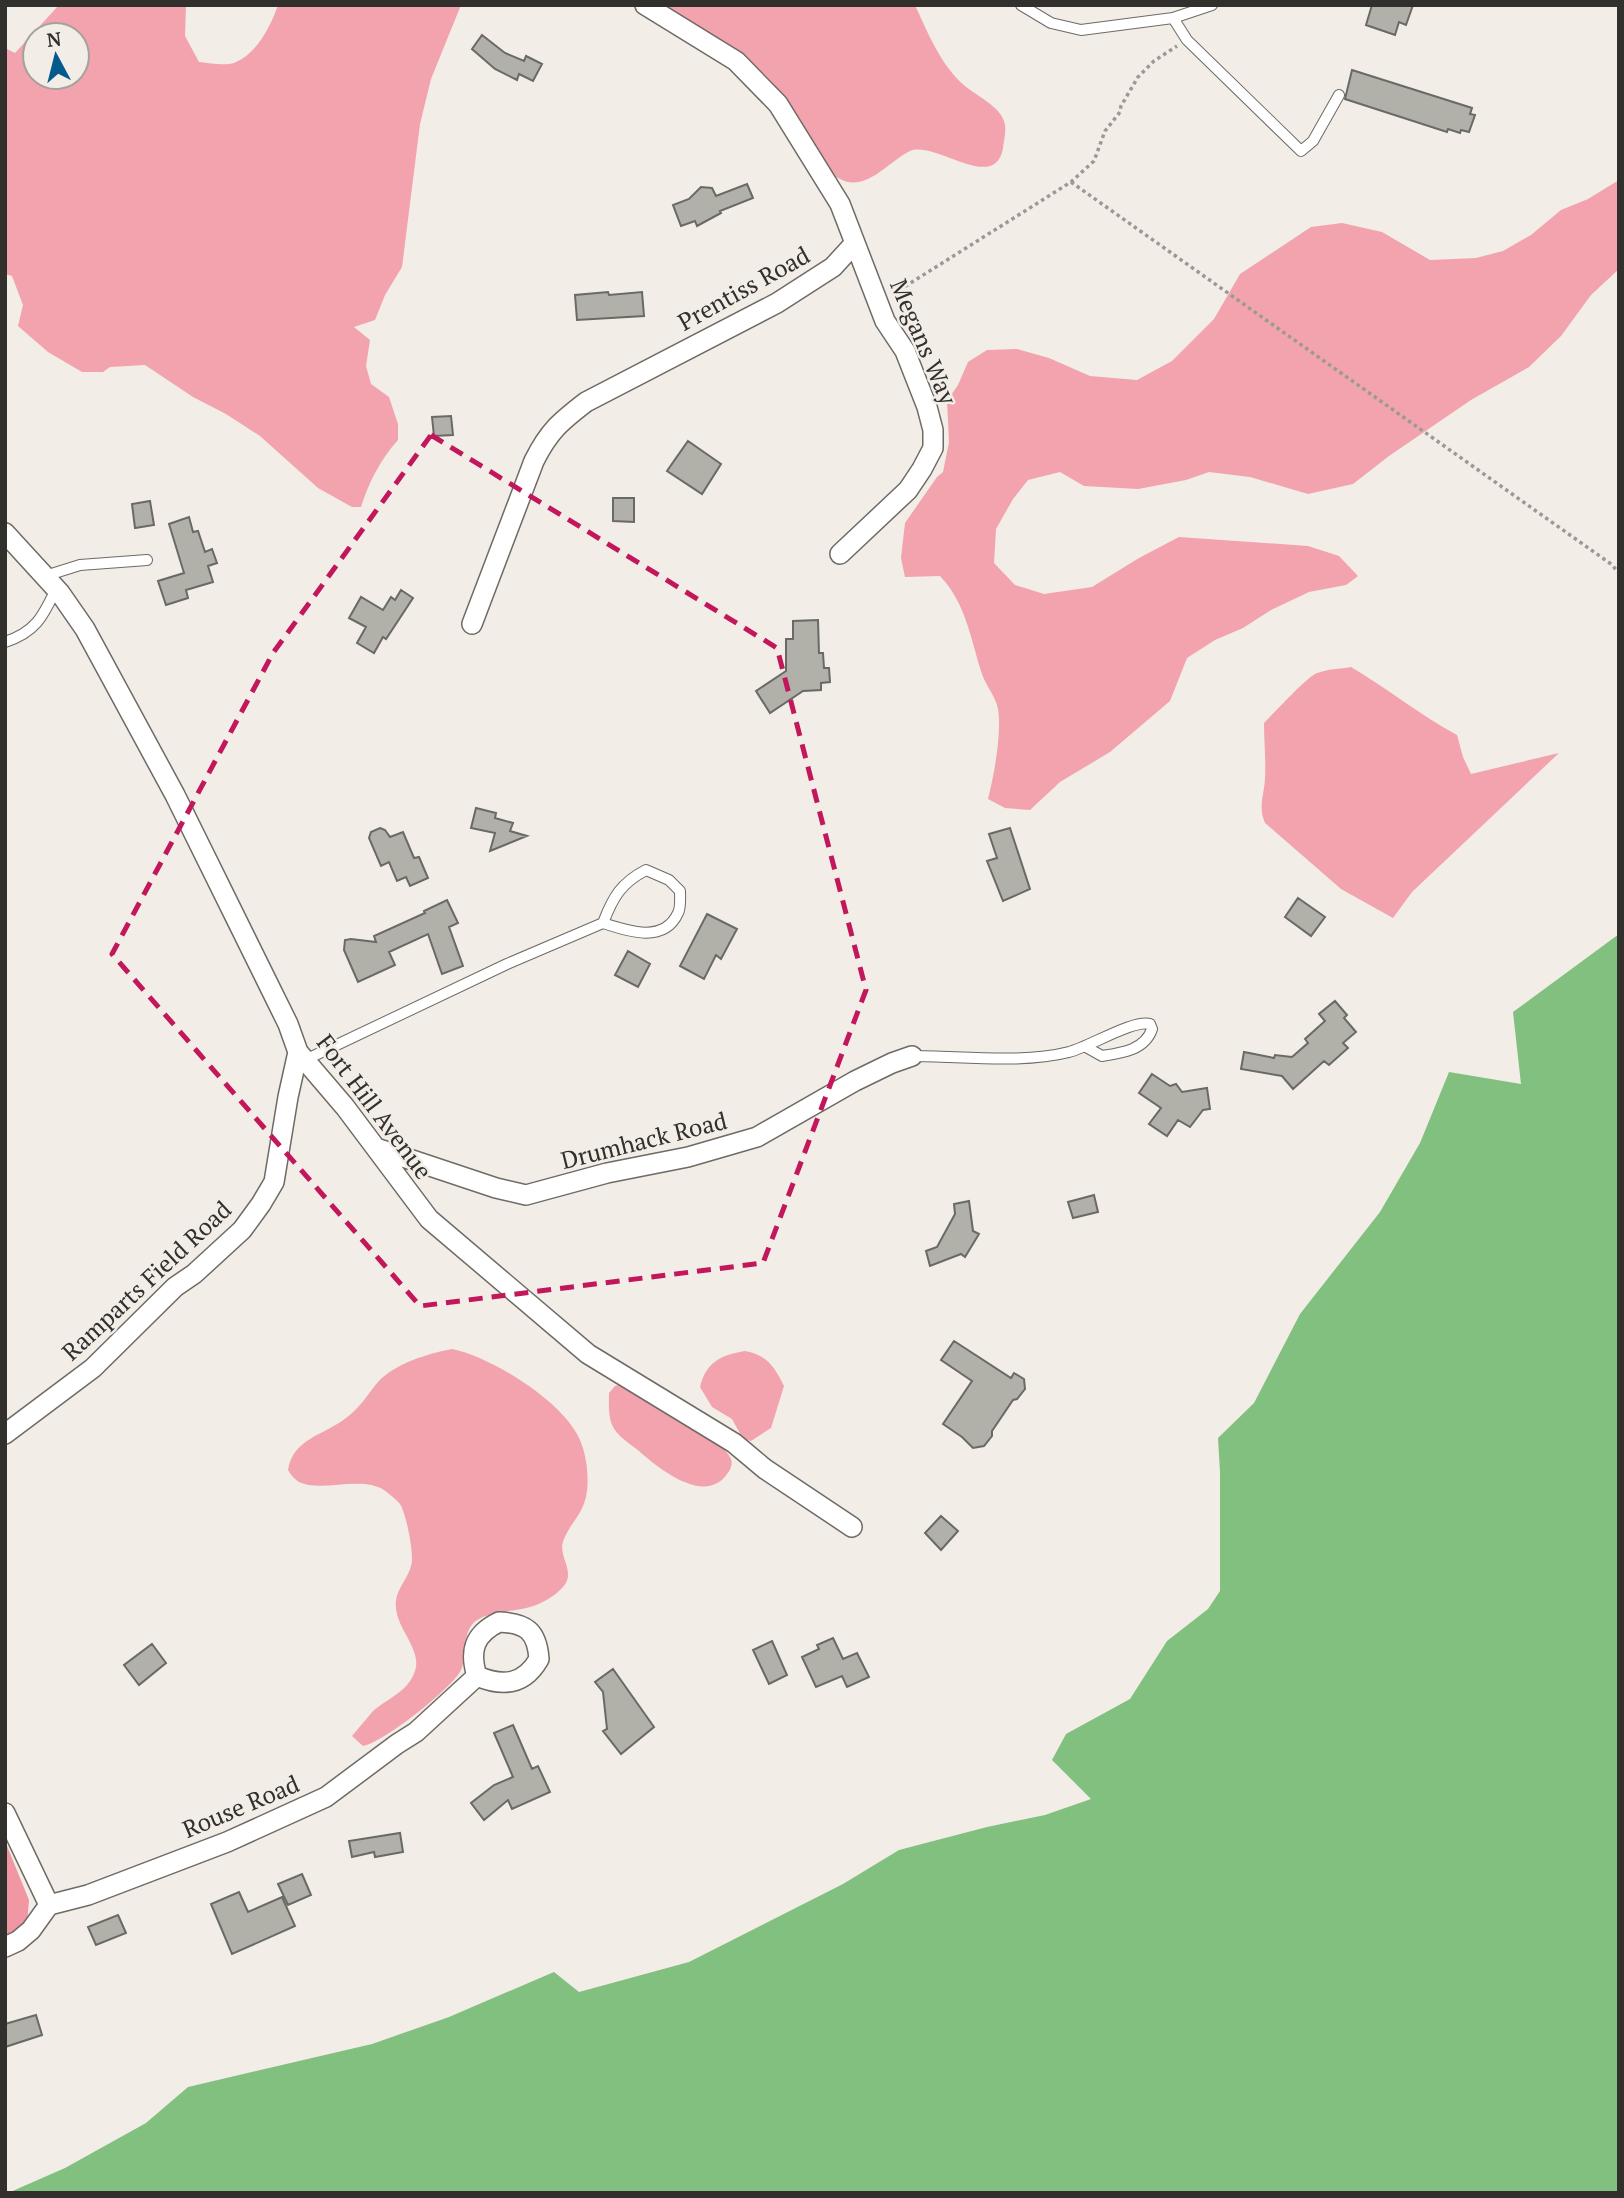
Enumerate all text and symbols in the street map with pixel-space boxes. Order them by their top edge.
north arrow [21,21,91,91]
text: N [45,25,63,52]
street label: Prentiss Road [672,239,815,338]
street label: Megans Way [883,274,965,410]
street label: Fort Hill Avenue [310,1028,440,1185]
street label: Drumhack Road [557,1104,730,1176]
street label: Ramparts Field Road [55,1193,238,1367]
street label: Rouse Road [177,1767,304,1845]

